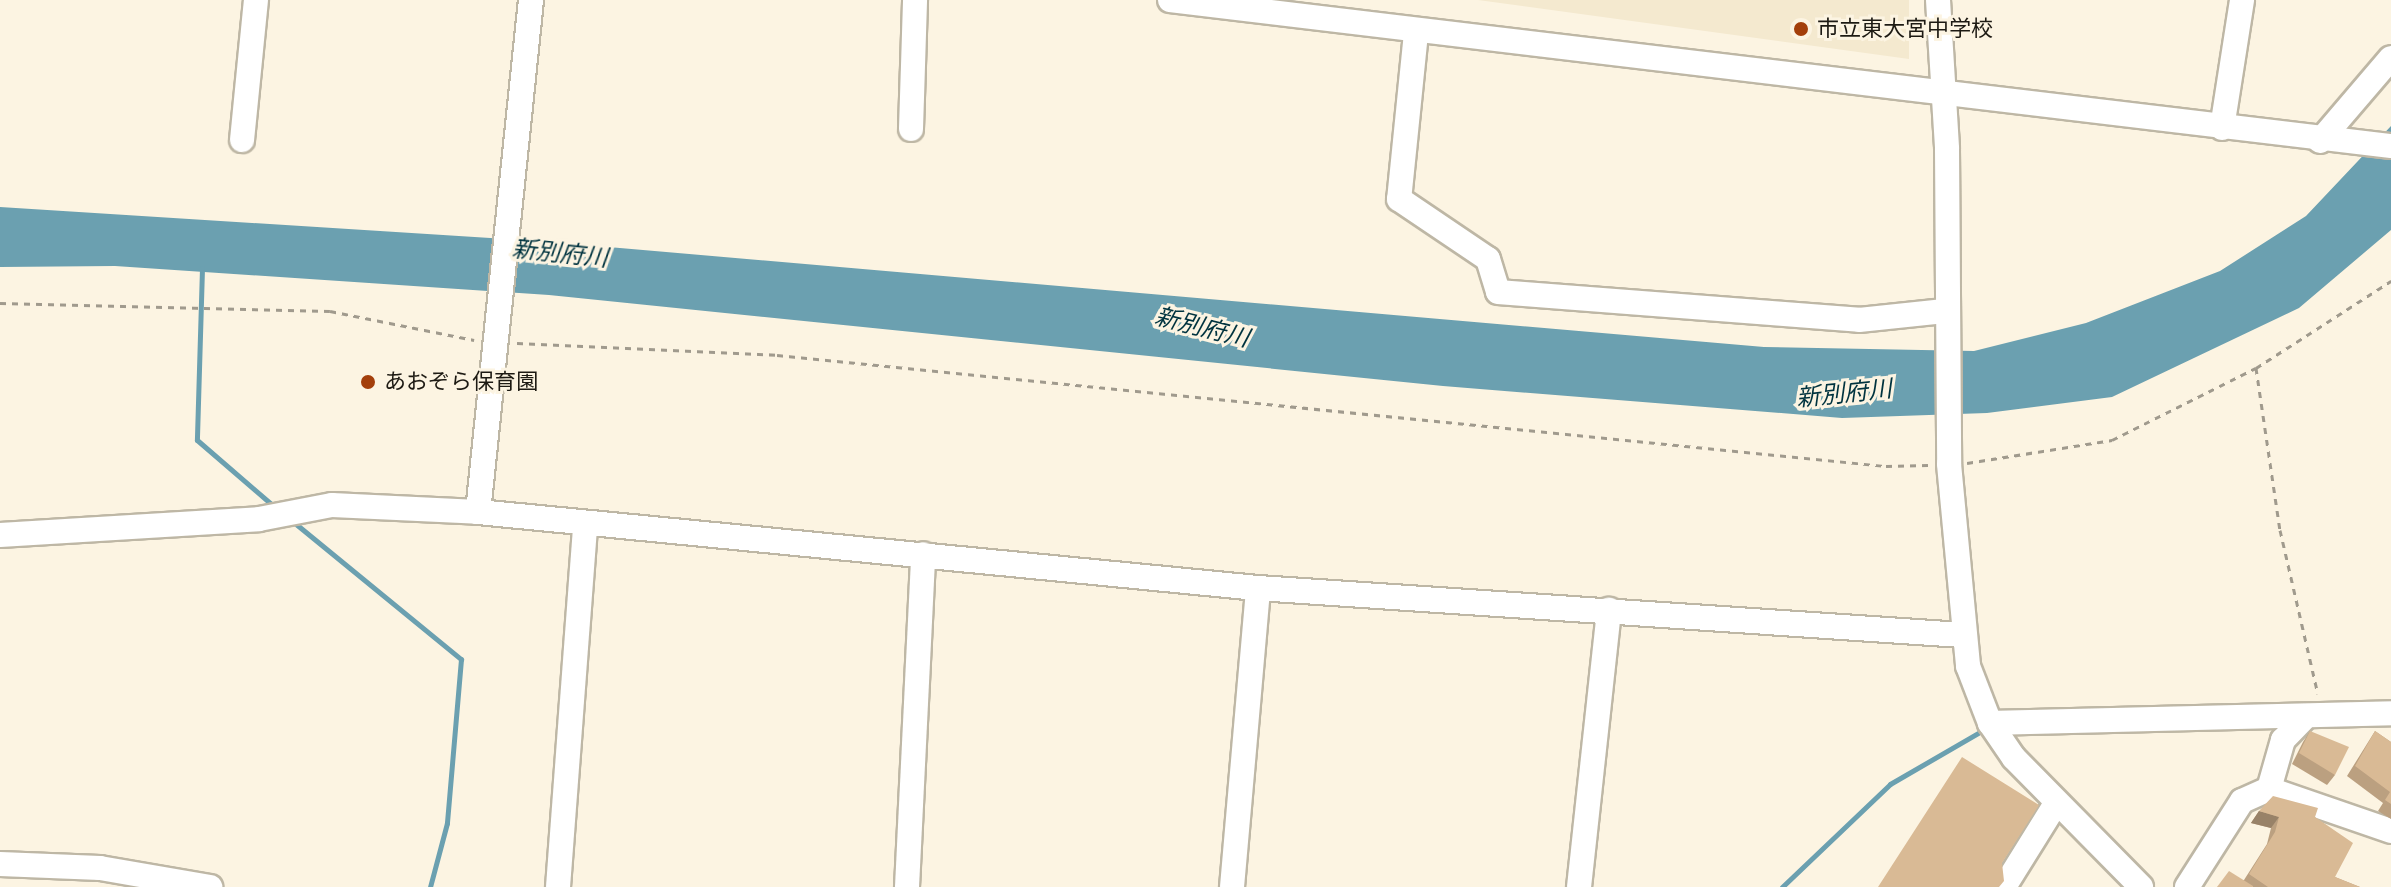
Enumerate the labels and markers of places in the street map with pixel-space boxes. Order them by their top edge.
place label: 市立東大宮中学校 [1817,16,1993,42]
marker: 市立東大宮中学校 [1792,20,1810,38]
place label: あおぞら保育園 [384,369,538,395]
marker: あおぞら保育園 [359,373,377,391]

